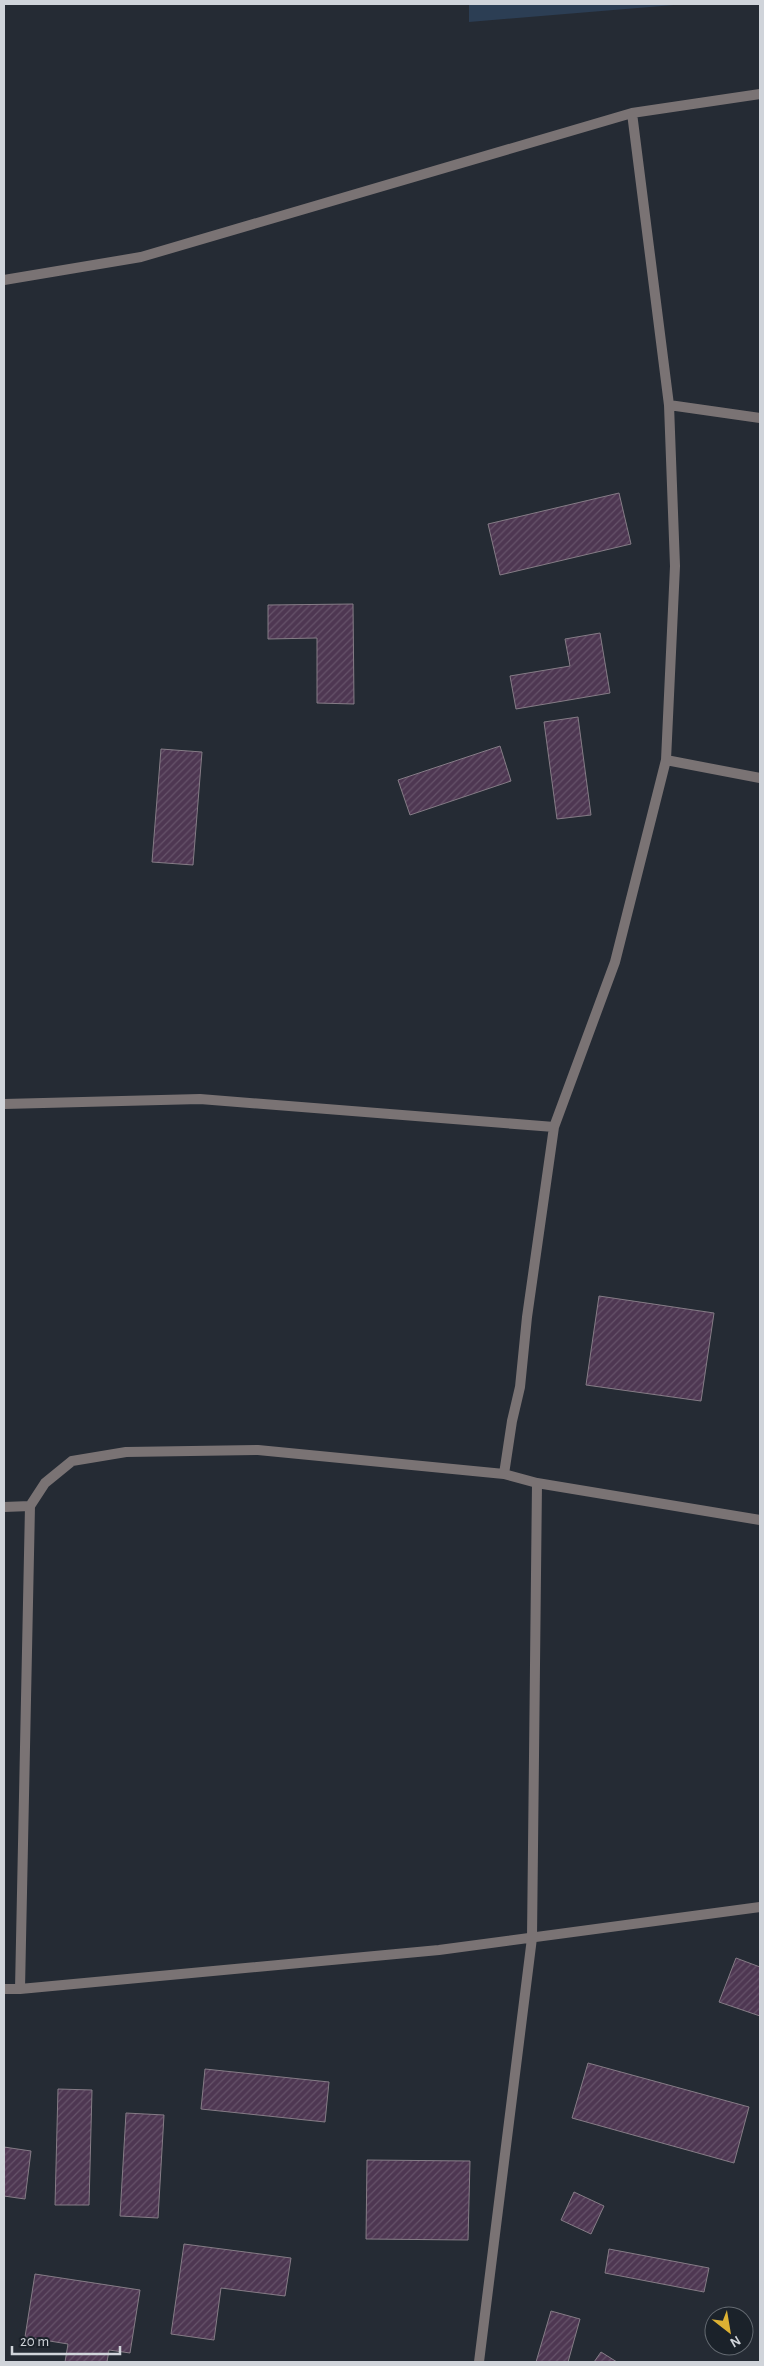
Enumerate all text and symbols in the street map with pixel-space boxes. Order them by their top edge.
north arrow [704,2306,754,2356]
scale bar [12,2324,120,2356]
text: N [727,2333,743,2350]
text: 20 m [20,2334,49,2349]

